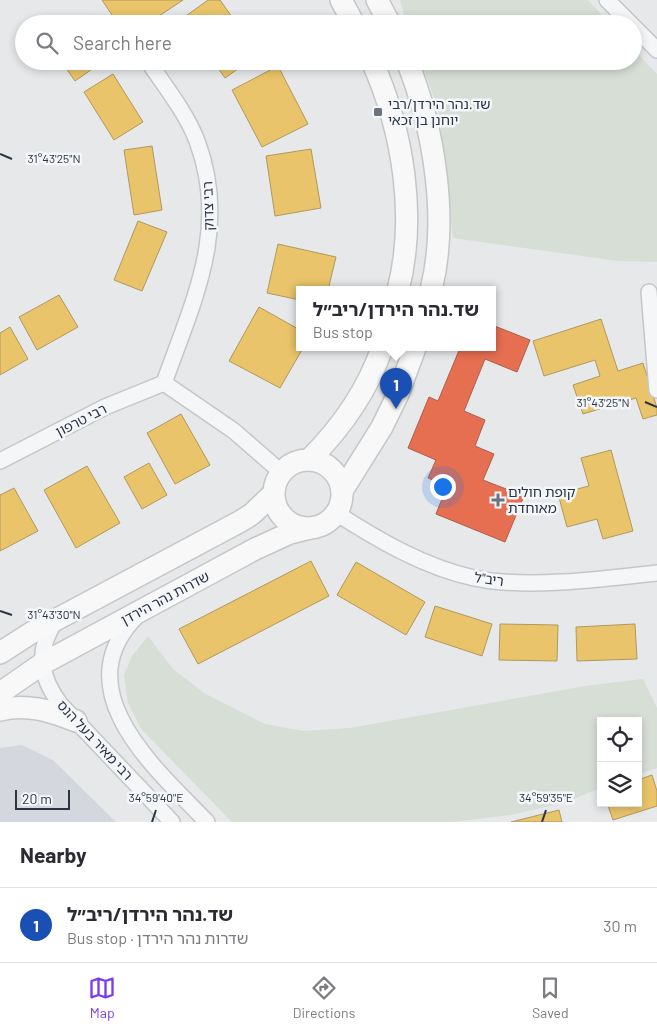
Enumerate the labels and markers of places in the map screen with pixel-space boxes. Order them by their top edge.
place label: שד.נהר הירדן/רבי יוחנן בן זכאי [388,95,491,128]
marker: שד.נהר הירדן/רבי יוחנן בן זכאי [372,106,384,118]
pin: 1 [380,368,412,409]
place label: קופת חולים מאוחדת [508,483,576,516]
marker: קופת חולים מאוחדת [492,494,504,506]

